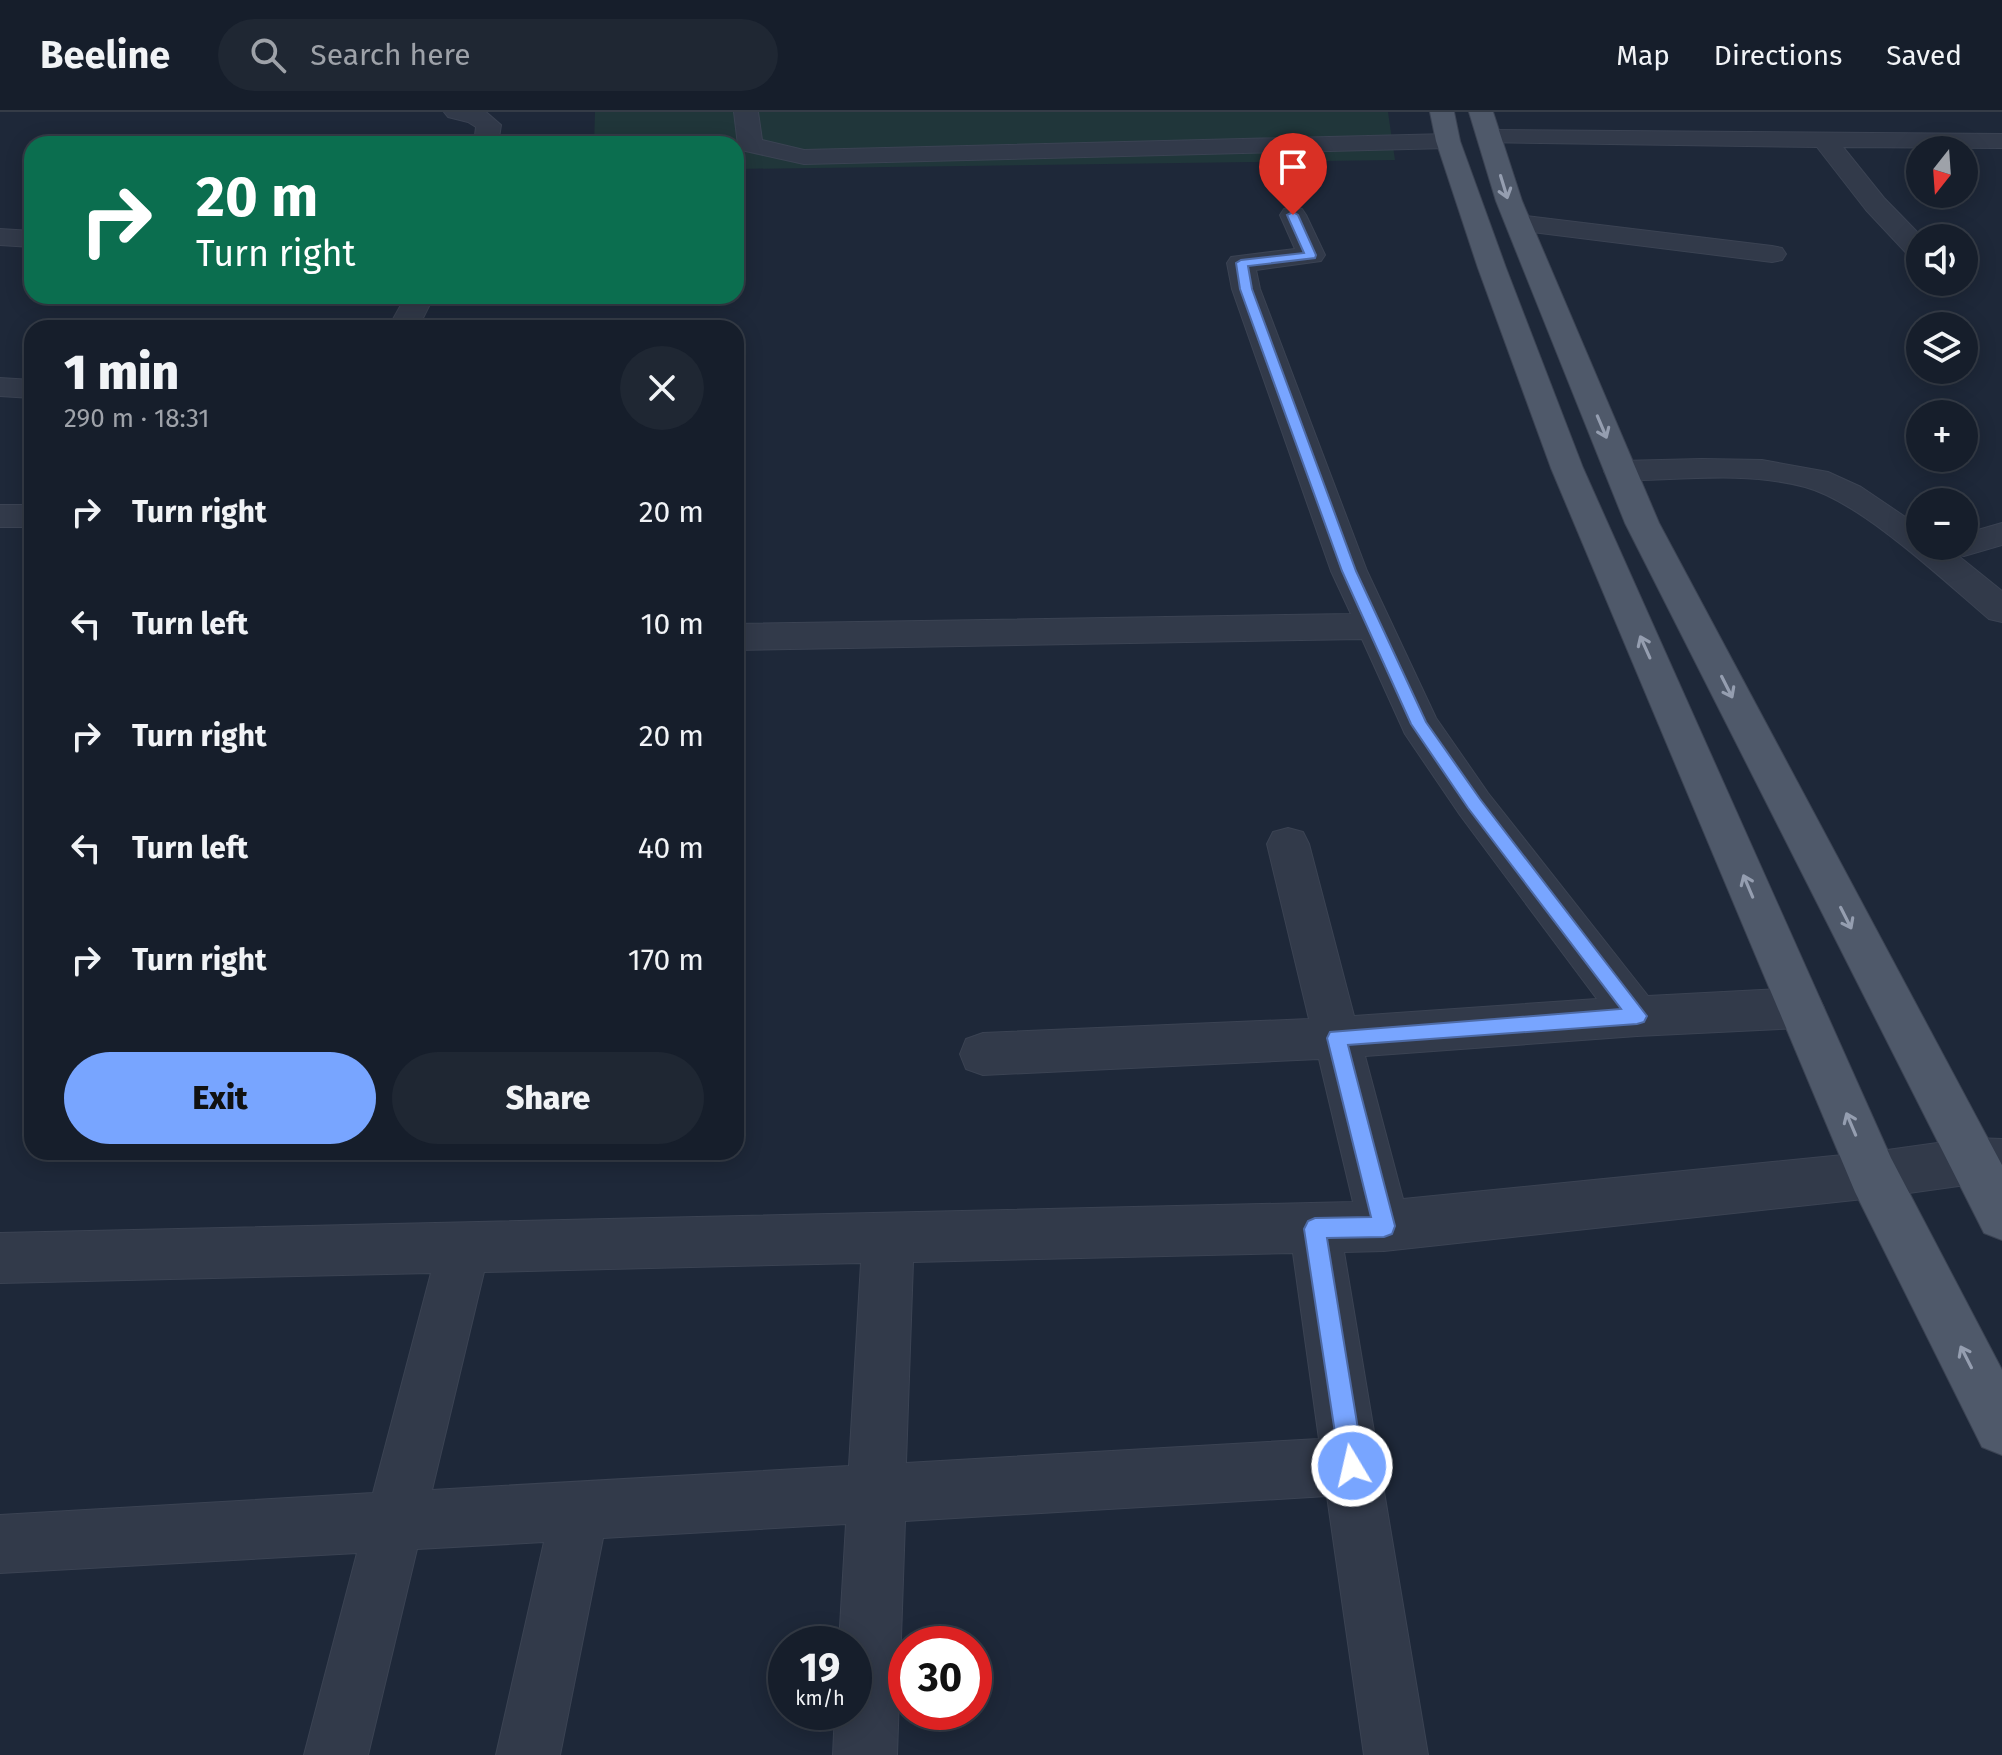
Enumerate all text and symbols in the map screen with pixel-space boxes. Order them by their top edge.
search box [218,19,778,91]
text: Beeline [40,32,170,78]
icon: search [246,33,290,77]
text: Search here [310,37,471,73]
text: Map [1616,39,1670,72]
text: Directions [1714,39,1842,72]
text: Saved [1886,39,1962,72]
pin [1259,133,1327,215]
north arrow [1906,136,1978,208]
map controls [1906,136,1978,560]
icon: arrive [1271,145,1315,189]
text: 20 m [196,164,318,231]
icon: right [64,168,168,272]
one-way arrow [1497,173,1512,199]
button: sound [1906,224,1978,296]
text: Turn right [196,232,356,276]
button: layers [1906,312,1978,384]
text: 1 min [64,344,179,402]
button: close [620,346,704,430]
button: + [1906,400,1978,472]
text: 290 m · 18:31 [64,403,210,434]
one-way arrow [1596,414,1611,439]
button: − [1906,488,1978,560]
icon: right [64,490,108,534]
text: Turn right [132,494,267,530]
text: 20 m [639,494,704,530]
icon: left [64,602,108,646]
text: Turn left [132,606,248,642]
text: 10 m [641,606,704,642]
one-way arrow [1637,635,1652,660]
one-way arrow [1719,674,1735,698]
icon: right [64,714,108,758]
text: Turn right [132,718,267,754]
text: 20 m [639,718,704,754]
icon: left [64,826,108,870]
text: Turn left [132,830,248,866]
text: 40 m [638,830,704,866]
one-way arrow [1740,874,1755,899]
one-way arrow [1838,905,1854,929]
icon: right [64,938,108,982]
text: Turn right [132,942,267,978]
text: 170 m [628,942,704,978]
button: Exit [64,1052,376,1144]
button: Share [392,1052,704,1144]
one-way arrow [1843,1113,1858,1137]
one-way arrow [1958,1346,1974,1370]
position arrow [1310,1424,1394,1508]
speed limit sign: 30 [888,1626,992,1730]
text: 19 [800,1644,840,1692]
text: km/h [795,1686,845,1710]

